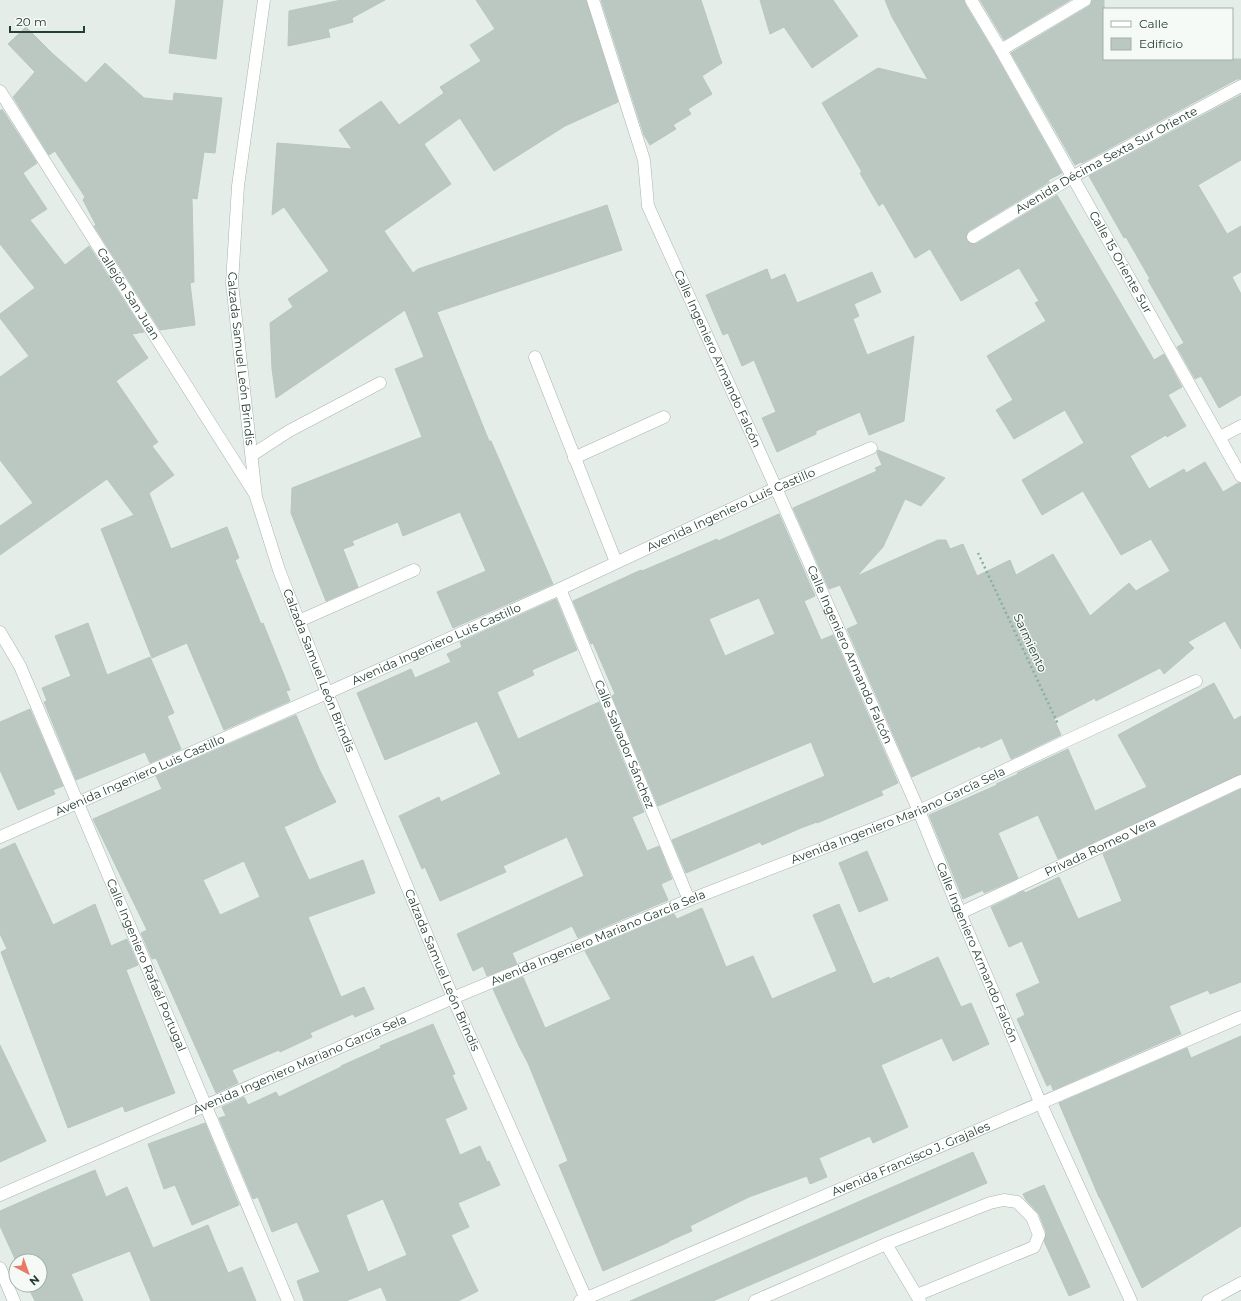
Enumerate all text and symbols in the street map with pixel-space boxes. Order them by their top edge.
scale bar [10,8,84,34]
legend [1103,8,1233,60]
text: 20 m [16,14,47,29]
text: Calle [1139,16,1168,31]
text: Edificio [1139,36,1183,51]
street label: Avenida Décima Sexta Sur Oriente [1012,103,1200,217]
street label: Calle 15 Oriente Sur [1086,208,1156,316]
street label: Callejón San Juan [94,245,164,342]
street label: Calle Ingeniero Armando Falcón [671,267,765,450]
street label: Calzada Samuel León Brindis [225,271,258,446]
street label: Avenida Ingeniero Luis Castillo [644,464,817,554]
street label: Calle Ingeniero Armando Falcón [804,563,896,746]
street label: Calzada Samuel León Brindis [280,586,359,754]
street label: Avenida Ingeniero Luis Castillo [349,599,523,688]
street label: Sarmiento [1010,611,1050,674]
street label: Calle Salvador Sánchez [591,677,658,811]
street label: Avenida Ingeniero Luis Castillo [53,731,227,819]
street label: Avenida Ingeniero Mariano García Sela [788,763,1007,867]
street label: Privada Romeo Vera [1042,814,1158,879]
street label: Calle Ingeniero Armando Falcón [933,860,1022,1045]
street label: Calle Ingeniero Rafaél Portugal [103,876,190,1054]
street label: Avenida Ingeniero Mariano García Sela [488,886,708,989]
street label: Calzada Samuel León Brindis [402,887,484,1054]
street label: Avenida Ingeniero Mariano García Sela [191,1011,409,1117]
street label: Avenida Francisco J. Grajales [829,1118,992,1199]
north arrow [8,1253,48,1293]
text: N [27,1272,43,1289]

